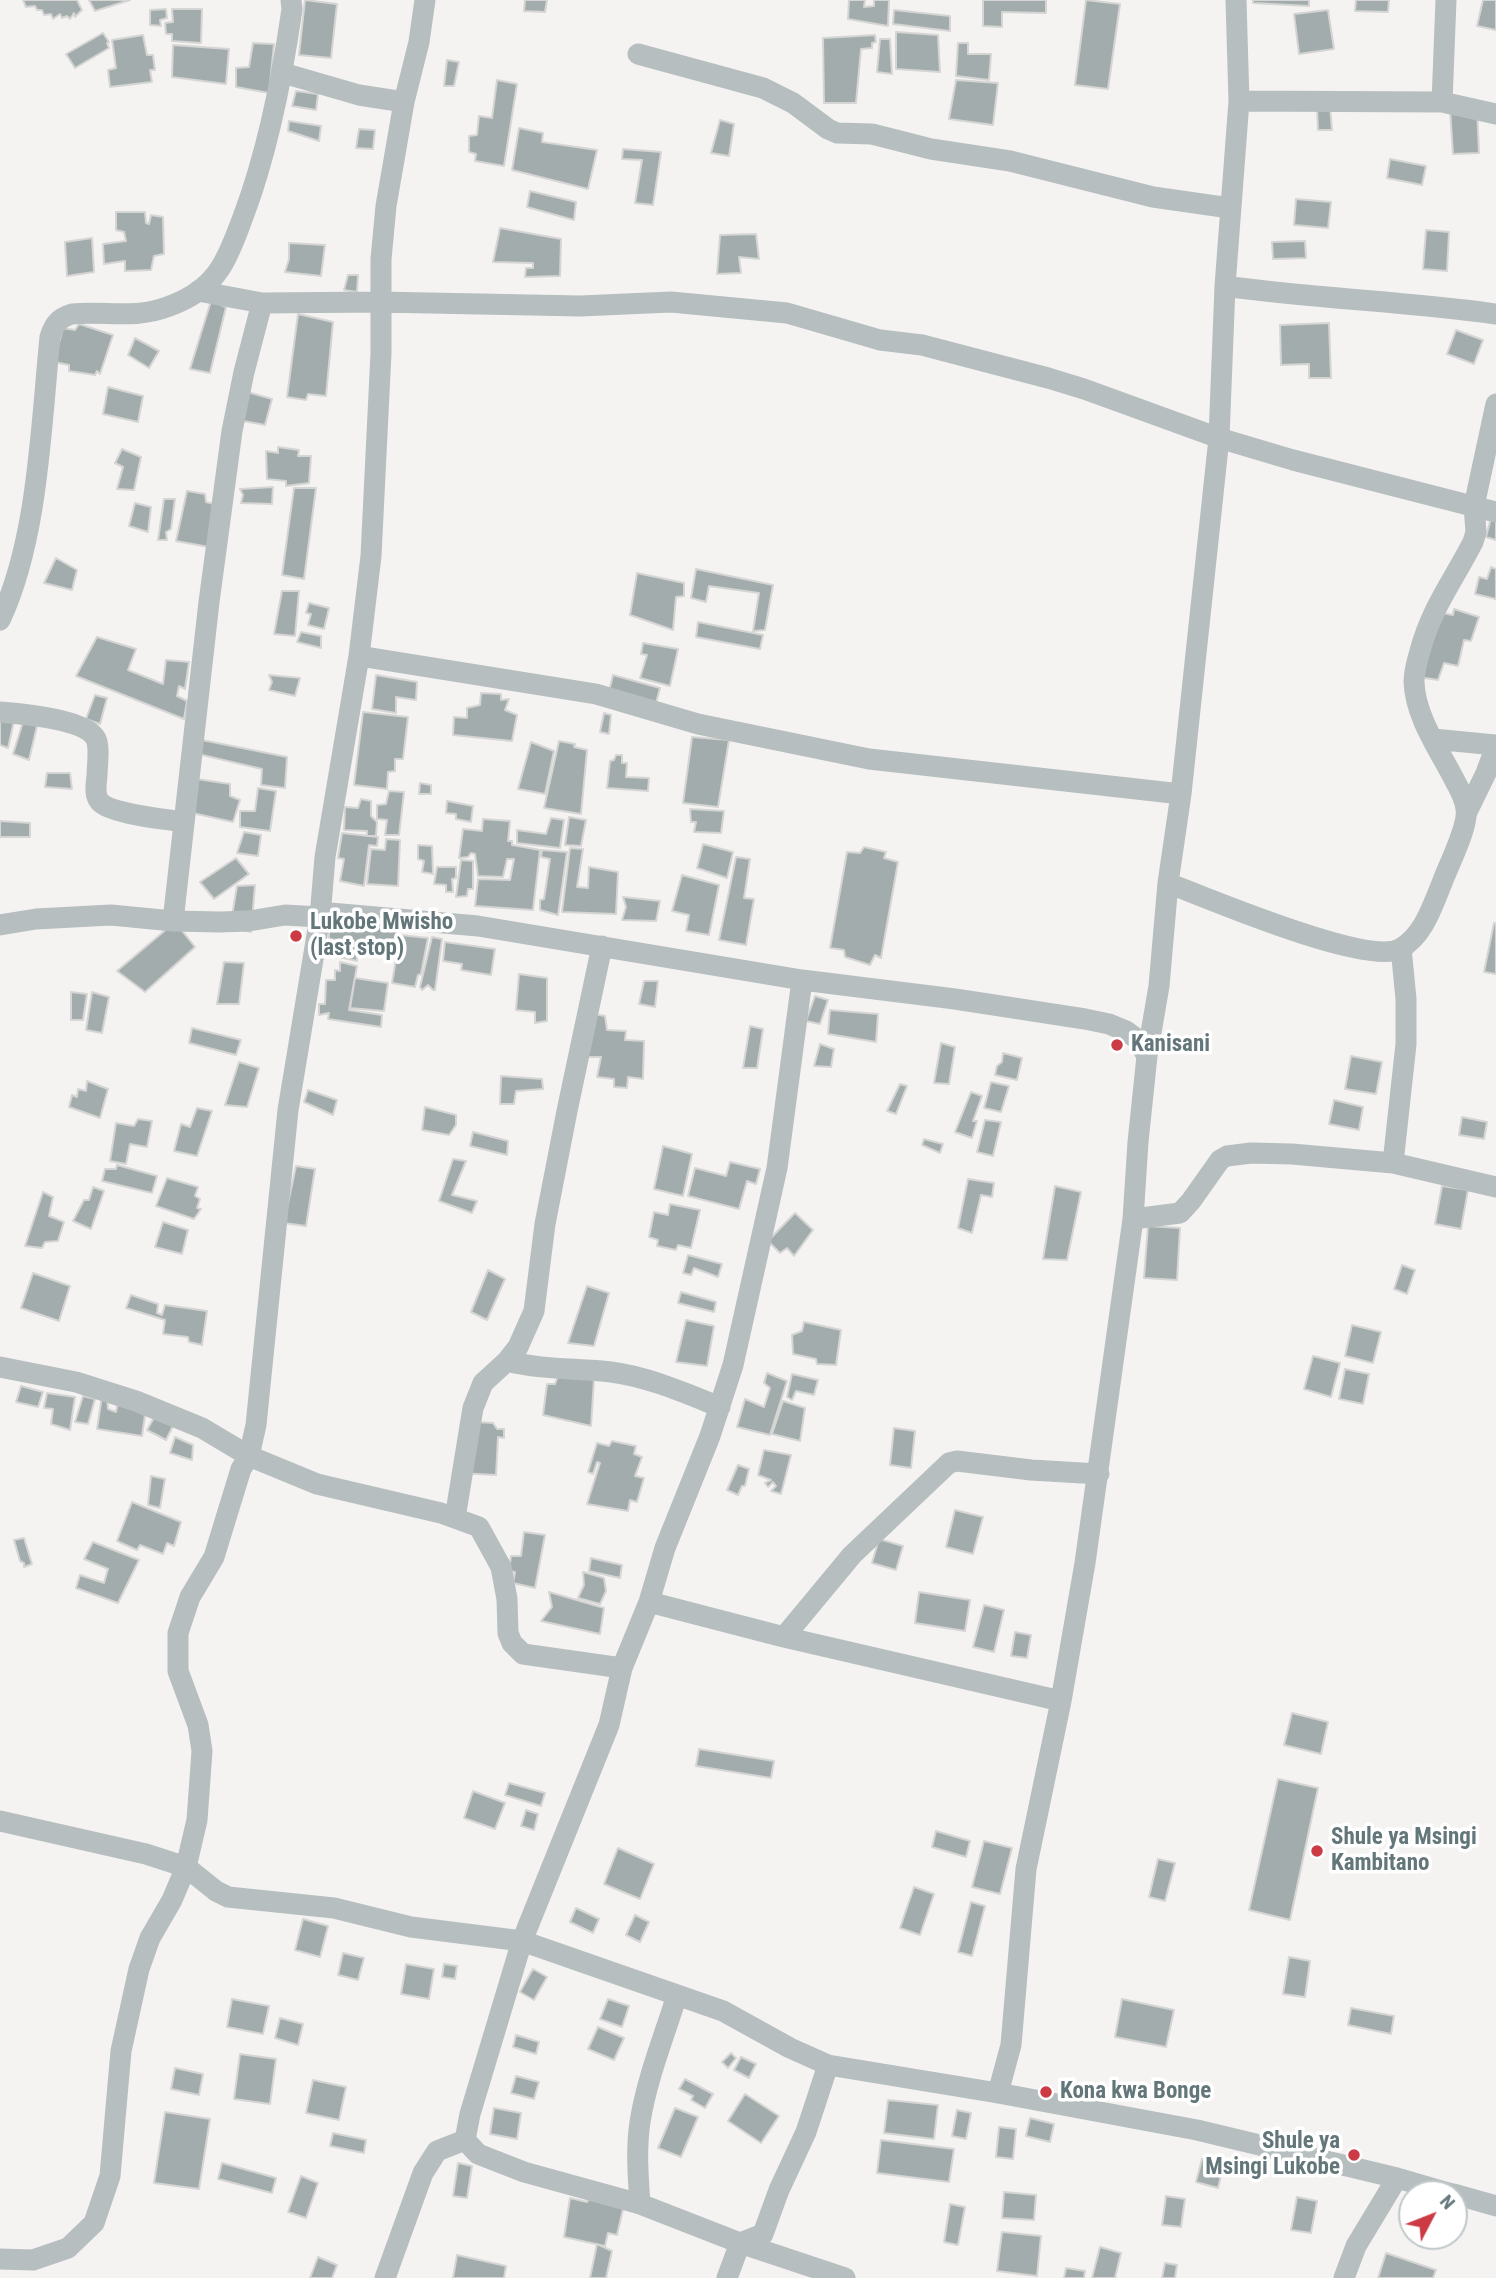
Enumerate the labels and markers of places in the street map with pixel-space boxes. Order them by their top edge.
place label: Lukobe Mwisho (last stop) [310,909,453,963]
marker: Lukobe Mwisho (last stop) [288,928,304,944]
place label: Kanisani [1131,1031,1210,1059]
marker: Kanisani [1109,1037,1125,1053]
place label: Shule ya Msingi Kambitano [1331,1824,1477,1878]
marker: Shule ya Msingi Kambitano [1309,1843,1325,1859]
place label: Kona kwa Bonge [1060,2078,1211,2106]
marker: Kona kwa Bonge [1038,2084,1054,2100]
place label: Shule ya Msingi Lukobe [1205,2128,1340,2182]
marker: Shule ya Msingi Lukobe [1346,2147,1362,2163]

